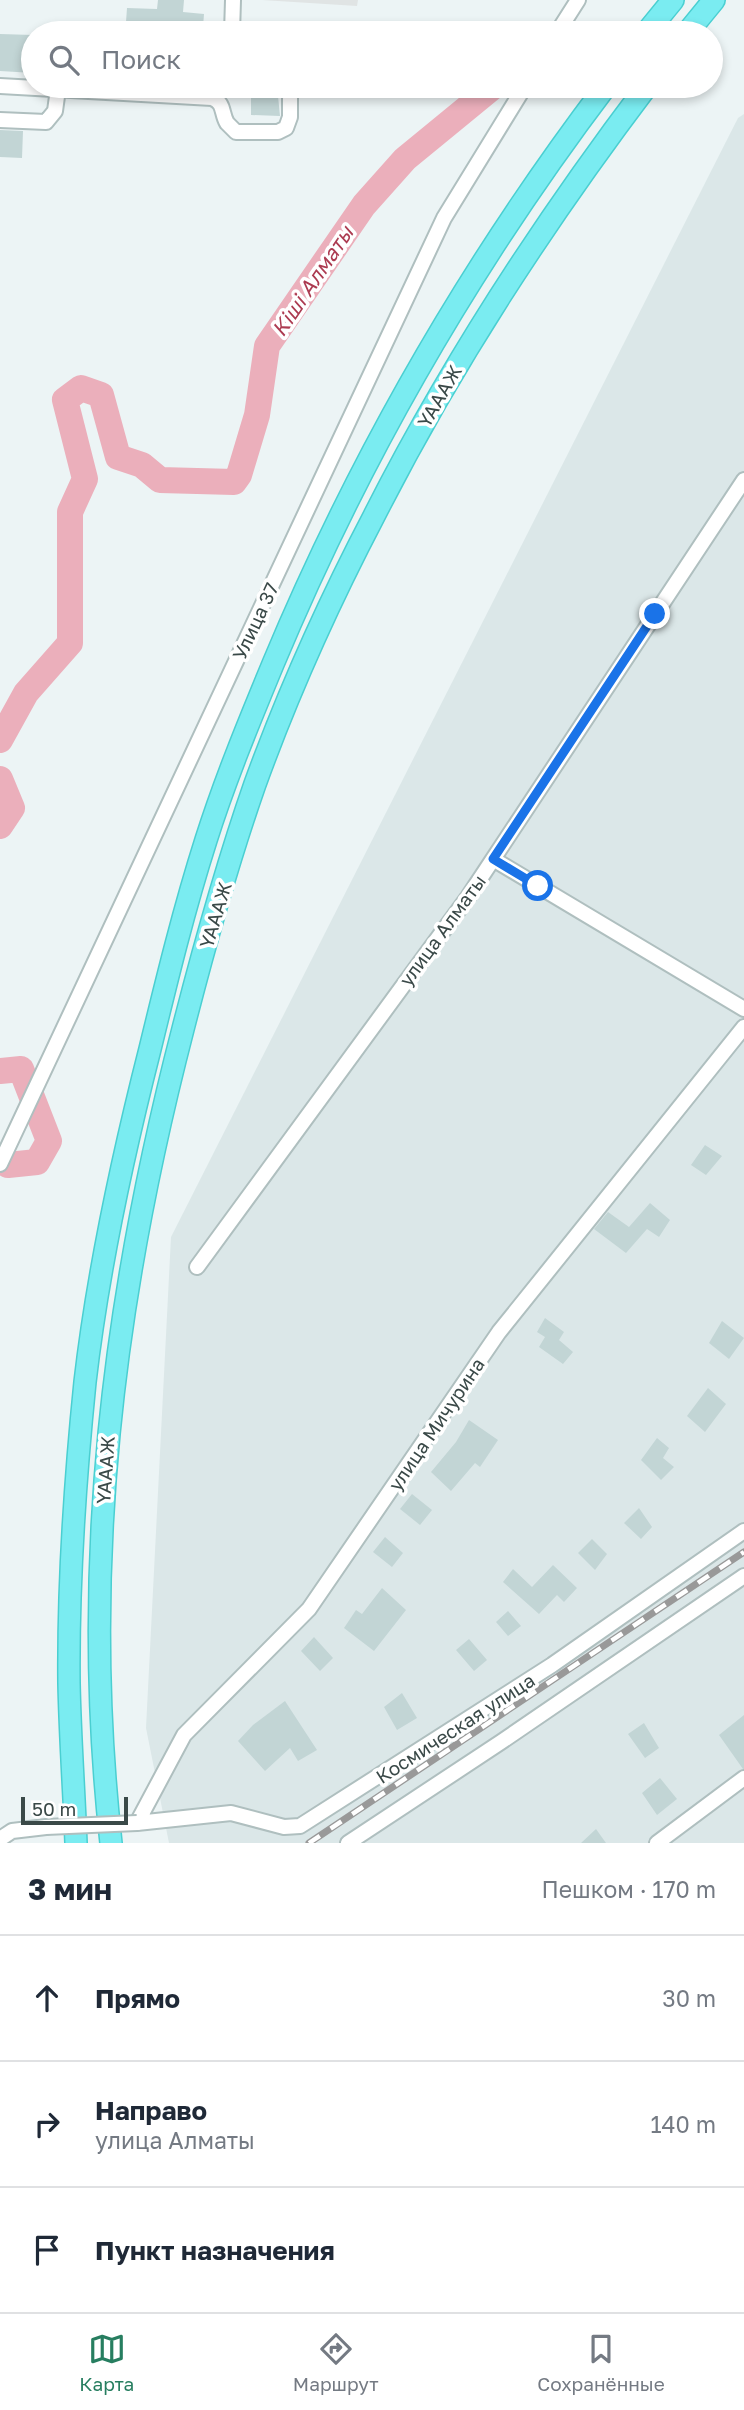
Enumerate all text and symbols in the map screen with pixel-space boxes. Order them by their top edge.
search box [21,21,723,98]
icon: search [45,41,83,79]
text: Поиск [101,44,181,75]
water label: Кіші Алматы [266,220,359,341]
street label: ҮАААЖ [412,361,466,431]
street label: Улица 37 [227,579,283,663]
route end [639,598,670,629]
street label: улица Алматы [394,870,490,990]
route start [522,870,553,901]
street label: ҮАААЖ [194,879,236,951]
street label: улица Мичурина [383,1353,489,1495]
street label: ҮАААЖ [91,1435,119,1505]
street label: Космическая улица [371,1668,539,1788]
scale bar [21,1794,128,1826]
text: 50 m [32,1797,76,1820]
text: 3 мин [28,1871,112,1907]
text: Пешком · 170 m [542,1875,716,1903]
icon: ahead [28,1979,66,2017]
text: Прямо [95,1983,180,2014]
text: 30 m [662,1984,716,2012]
text: Направо [95,2095,207,2126]
icon: right [28,2105,66,2143]
text: 140 m [650,2110,716,2138]
text: улица Алматы [95,2126,255,2154]
icon: arrive [28,2231,66,2269]
text: Пункт назначения [95,2235,335,2266]
tab: Карта [79,2330,134,2395]
tab: Маршрут [293,2330,379,2395]
tab: Сохранённые [537,2330,665,2395]

